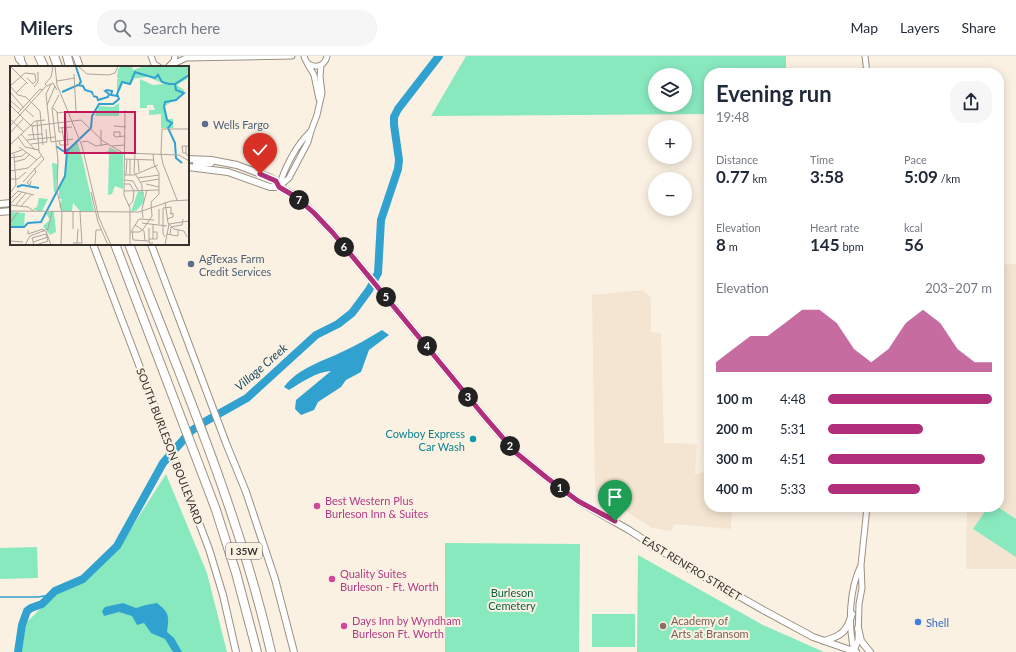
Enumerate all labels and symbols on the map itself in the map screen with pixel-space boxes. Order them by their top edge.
inset map [10,66,189,245]
place label: Wells Fargo [213,118,269,131]
marker: Wells Fargo [200,119,210,129]
pin [243,133,277,174]
pin: 7 [289,190,309,210]
pin: 6 [334,237,354,257]
place label: AgTexas Farm Credit Services [199,252,271,278]
marker: AgTexas Farm Credit Services [186,259,196,269]
pin: 5 [376,287,396,307]
pin: 4 [417,336,437,356]
water label: Village Creek [232,340,290,394]
street label: SOUTH BURLESON BOULEVARD [134,366,206,526]
pin: 3 [458,387,478,407]
place label: Cowboy Express Car Wash [385,427,465,453]
marker: Cowboy Express Car Wash [468,434,478,444]
pin: 2 [500,436,520,456]
pin: 1 [550,478,570,498]
pin [598,480,632,521]
place label: Best Western Plus Burleson Inn & Suites [325,494,429,520]
marker: Best Western Plus Burleson Inn & Suites [312,501,322,511]
street label: EAST RENFRO STREET [640,533,744,603]
road number: I 35W [226,543,262,559]
place label: Quality Suites Burleson - Ft. Worth [340,567,439,593]
marker: Quality Suites Burleson - Ft. Worth [327,574,337,584]
park label: Burleson Cemetery [488,586,536,612]
place label: Days Inn by Wyndham Burleson Ft. Worth [352,614,461,640]
place label: Academy of Arts at Bransom [671,614,749,640]
place label: Shell [926,616,949,629]
marker: Shell [913,617,923,627]
marker: Days Inn by Wyndham Burleson Ft. Worth [339,621,349,631]
marker: Academy of Arts at Bransom [658,621,668,631]

